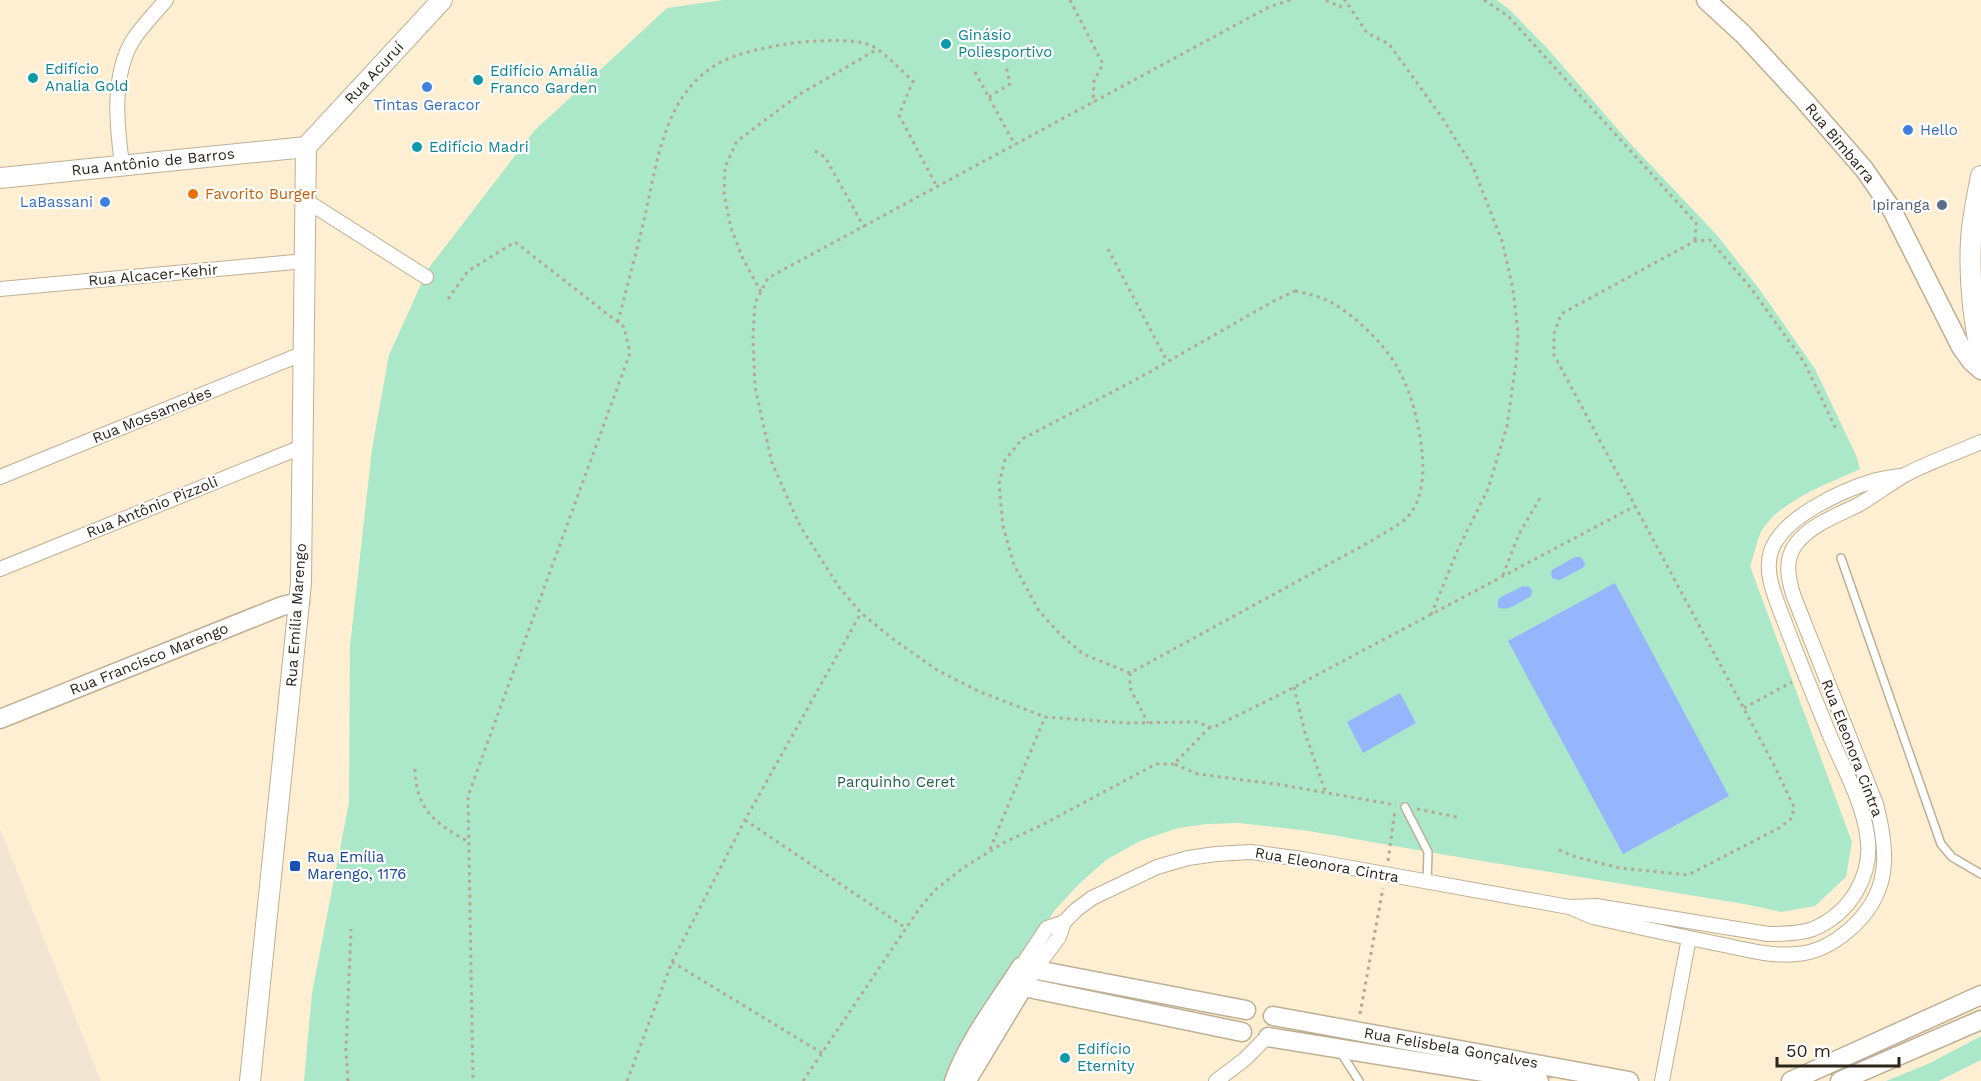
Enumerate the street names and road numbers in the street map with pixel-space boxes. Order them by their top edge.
street label: Rua Acuruí [341,38,407,108]
street label: Rua Bimbarra [1801,99,1879,187]
street label: Rua Antônio de Barros [71,144,236,180]
street label: Rua Alcacer-Kehir [87,260,219,290]
street label: Rua Mossamedes [90,383,214,447]
street label: Rua Antônio Pizzoli [84,472,220,542]
street label: Rua Emília Marengo [282,543,310,687]
street label: Rua Francisco Marengo [67,619,231,699]
street label: Rua Eleonora Cintra [1817,677,1887,820]
street label: Rua Eleonora Cintra [1254,843,1401,887]
street label: Rua Felisbela Gonçalves [1363,1024,1540,1072]

